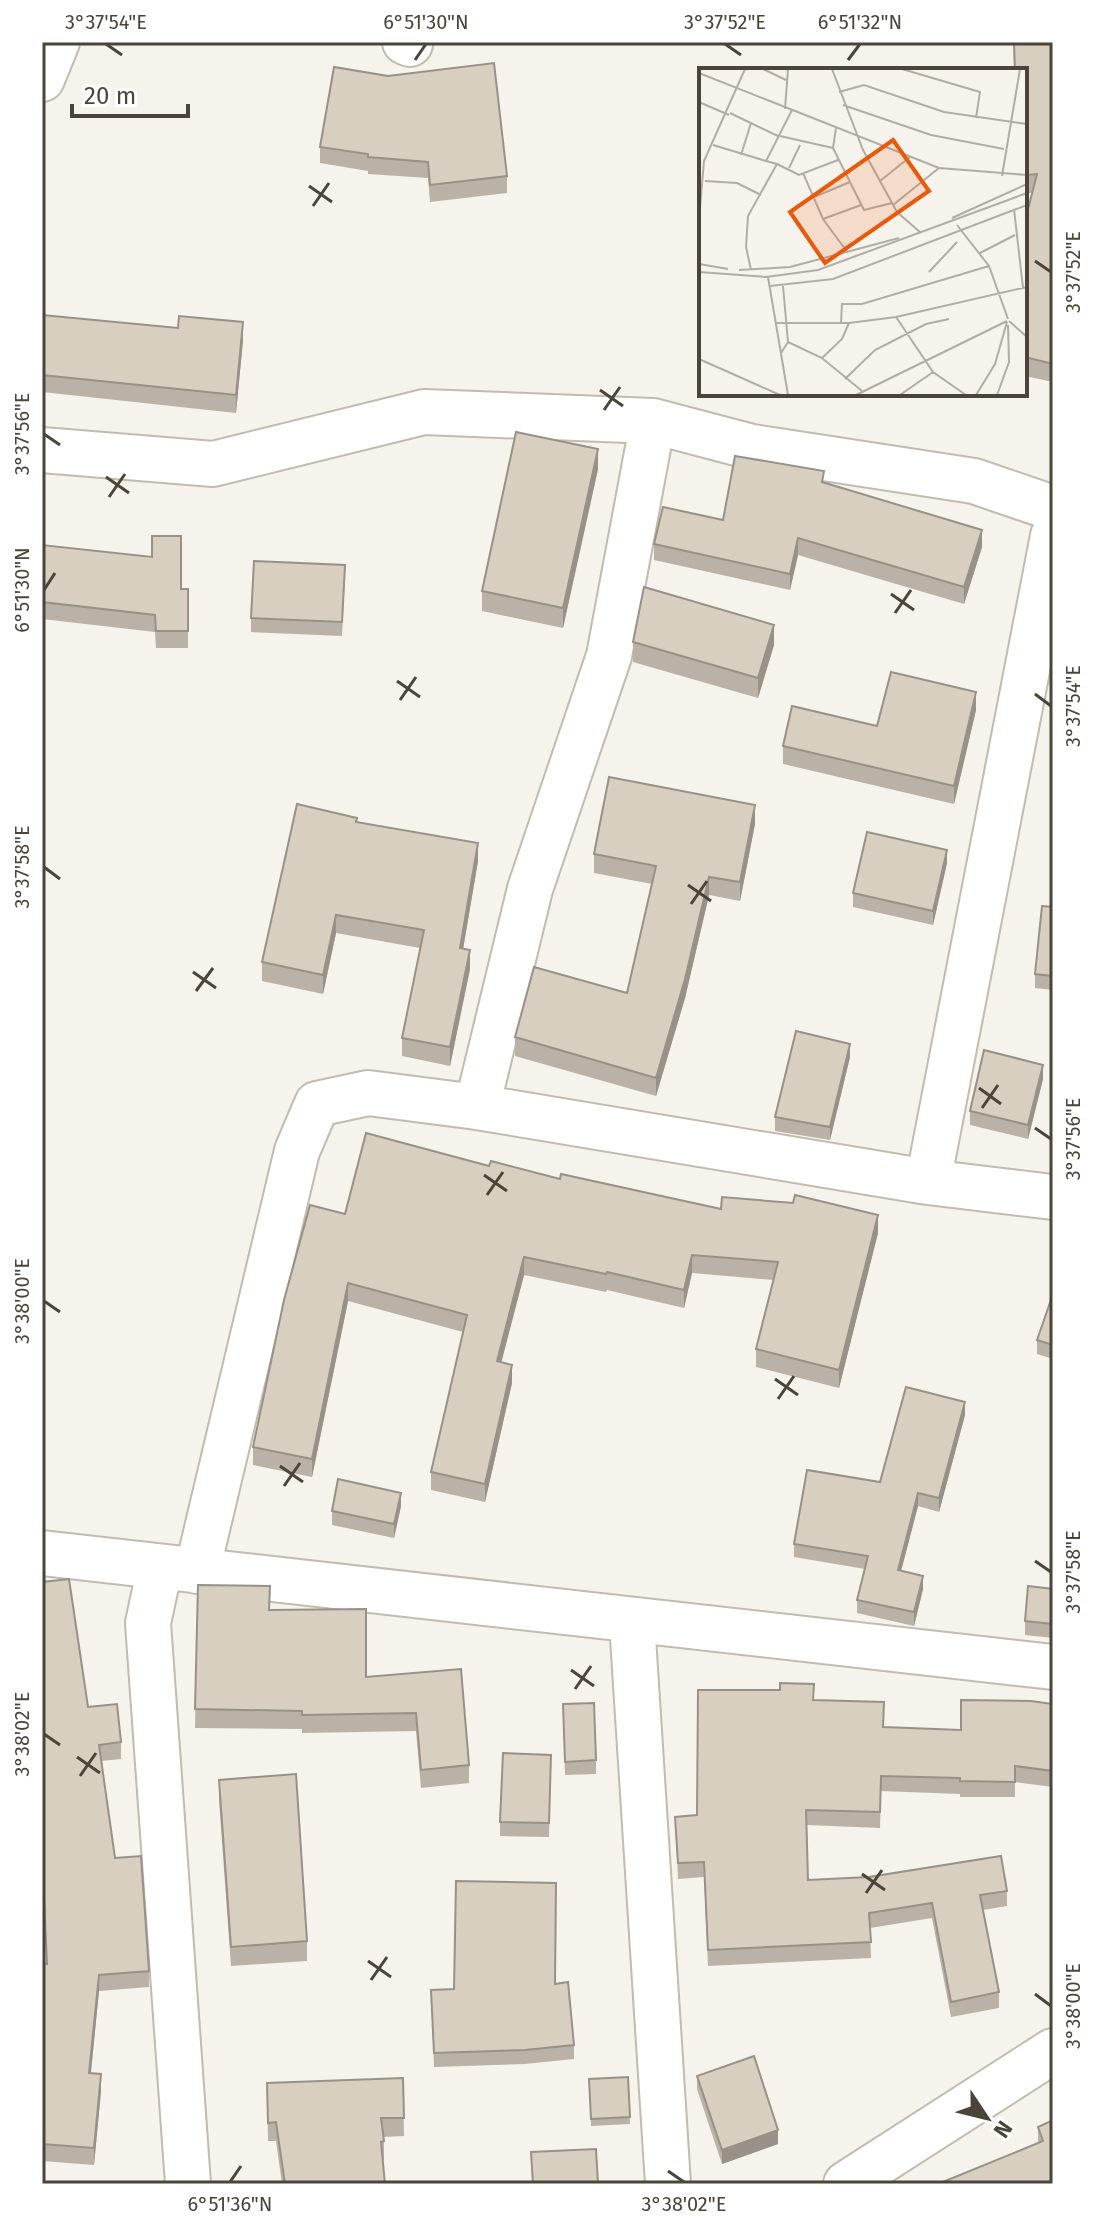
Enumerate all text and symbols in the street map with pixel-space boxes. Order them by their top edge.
text: 3°37'54"E [65,10,147,34]
text: 6°51'30"N [383,10,469,34]
text: 3°37'52"E [684,10,766,34]
text: 6°51'32"N [818,10,902,34]
scale bar [72,68,188,118]
inset map [699,68,1027,396]
text: 20 m [84,82,136,110]
text: 3°37'52"E [1061,231,1085,313]
text: 3°37'56"E [10,393,34,475]
text: 6°51'30"N [10,547,34,633]
text: 3°37'54"E [1061,665,1085,747]
text: 3°37'58"E [10,825,34,909]
text: 3°37'56"E [1061,1098,1085,1180]
text: 3°38'00"E [10,1258,34,1344]
text: 3°37'58"E [1061,1530,1085,1614]
text: 3°38'02"E [10,1692,34,1776]
text: 3°38'00"E [1061,1963,1085,2049]
north arrow [947,2078,1027,2158]
text: N [988,2115,1018,2143]
text: 6°51'36"N [188,2192,272,2216]
text: 3°38'02"E [642,2192,726,2216]

